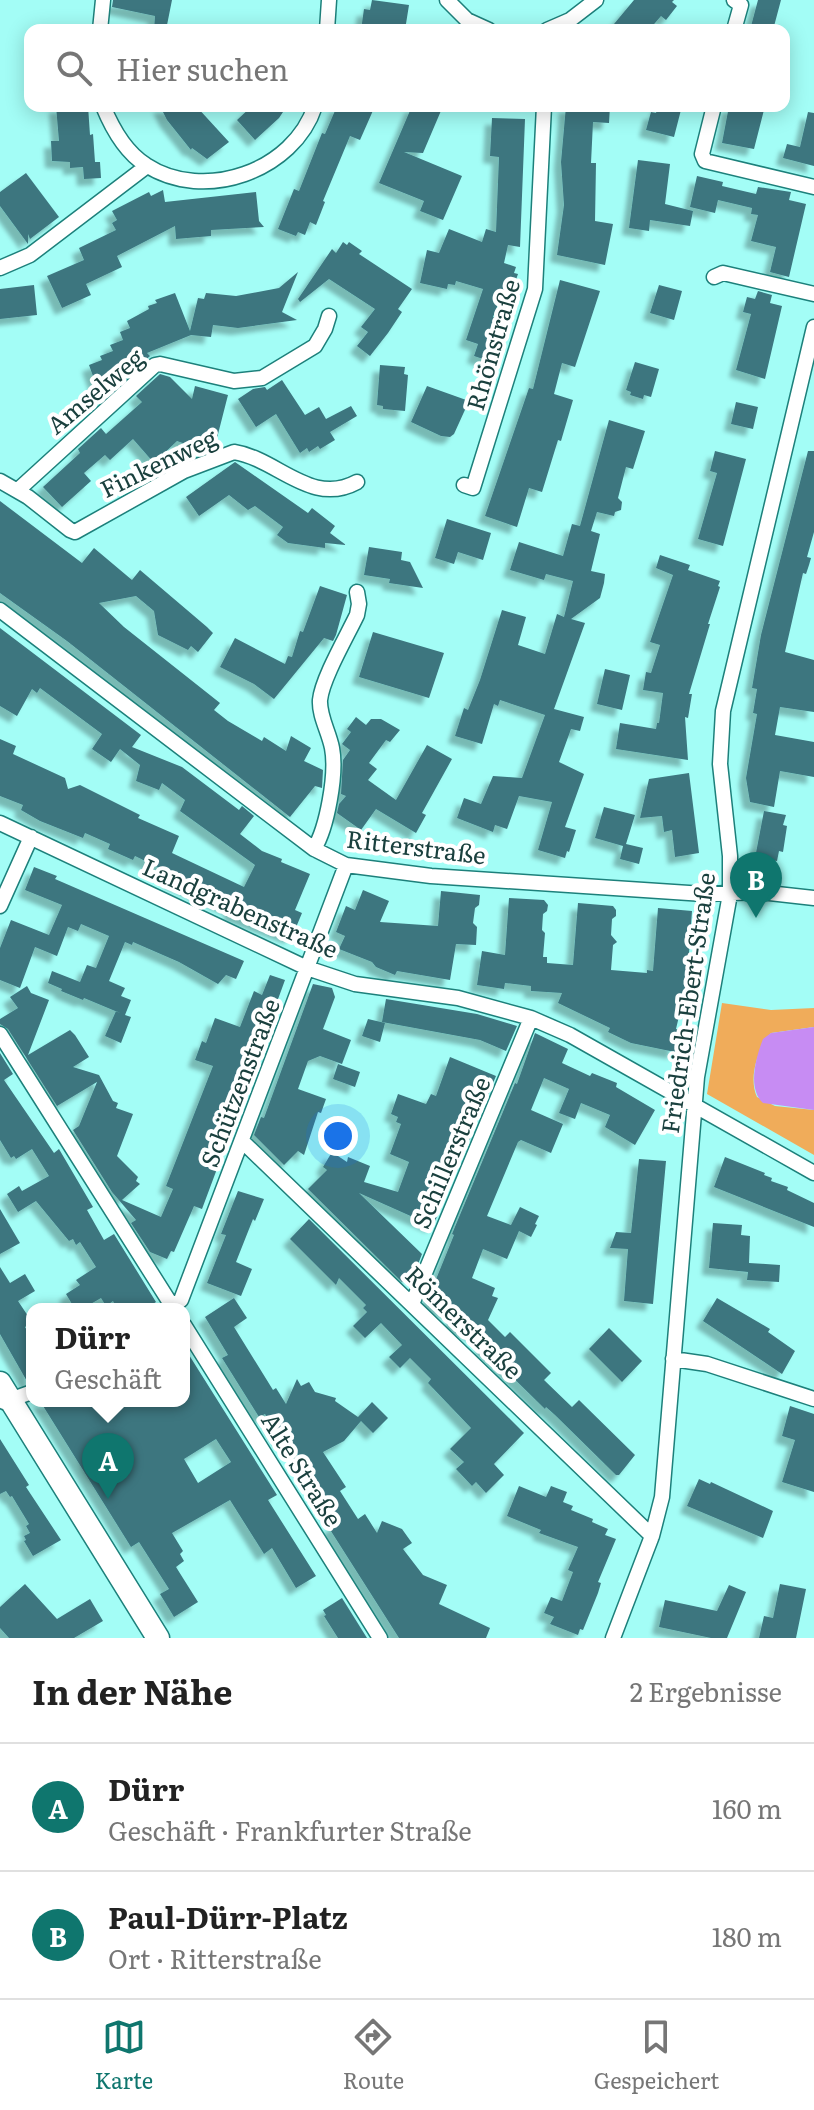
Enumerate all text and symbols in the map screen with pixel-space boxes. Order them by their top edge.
search box [24,24,790,112]
icon: search [52,46,96,90]
text: Hier suchen [116,46,289,90]
street label: Rhönstraße [456,275,527,414]
street label: Amselweg [38,339,151,441]
street label: Finkenweg [93,418,223,505]
street label: Ritterstraße [345,820,488,871]
street label: Landgrabenstraße [138,848,344,966]
pin: B [730,852,782,918]
street label: Friedrich-Ebert-Straße [651,870,722,1135]
street label: Schützenstraße [190,993,287,1171]
street label: Schillerstraße [402,1071,498,1234]
your location [318,1116,358,1156]
street label: Römerstraße [399,1257,531,1386]
popup [26,1303,190,1407]
text: Dürr [54,1314,130,1358]
text: Geschäft [54,1358,162,1397]
street label: Alte Straße [254,1405,352,1532]
pin: A [82,1433,134,1499]
text: In der Nähe [32,1665,232,1715]
text: 2 Ergebnisse [630,1671,782,1710]
text: Dürr [108,1766,184,1810]
text: A [48,1788,68,1827]
text: 160 m [712,1788,782,1827]
text: Geschäft · Frankfurter Straße [108,1810,472,1849]
text: Paul-Dürr-Platz [108,1894,348,1938]
text: B [49,1916,67,1955]
text: 180 m [712,1916,782,1955]
text: Ort · Ritterstraße [108,1938,322,1977]
tab: Karte [95,2015,153,2096]
tab: Route [343,2015,404,2096]
tab: Gespeichert [594,2015,719,2096]

